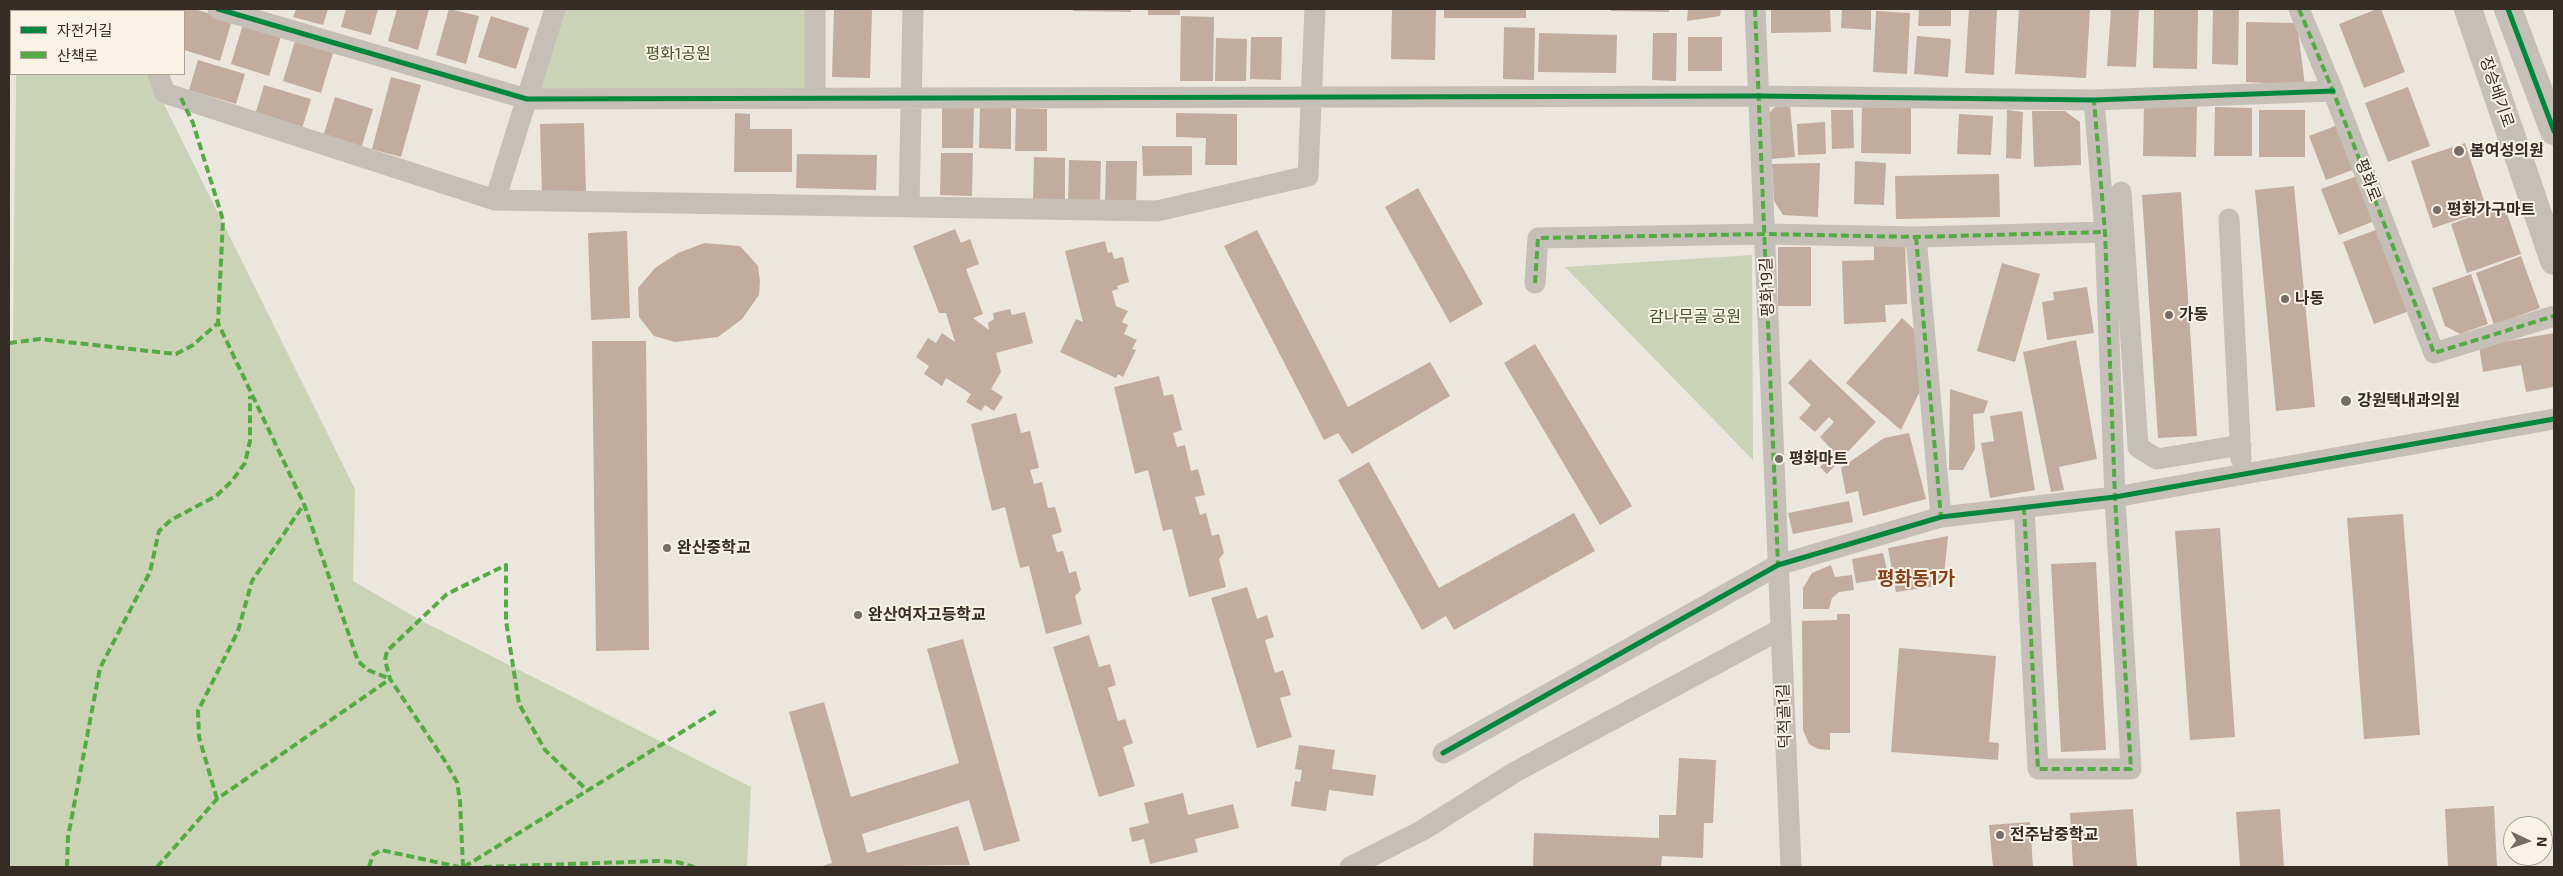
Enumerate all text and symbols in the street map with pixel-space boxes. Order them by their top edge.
legend [10,10,185,75]
text: 자전거길 [57,21,112,39]
park label: 평화1공원 [645,44,711,64]
text: 산책로 [57,46,98,64]
street label: 장승배기로 [2476,54,2518,130]
place label: 봄여성의원 [2470,141,2544,161]
marker: 봄여성의원 [2452,144,2466,158]
street label: 평화로 [2351,156,2385,204]
place label: 평화가구마트 [2447,200,2535,220]
marker: 평화가구마트 [2431,204,2443,216]
street label: 평화19길 [1756,257,1778,317]
place label: 나동 [2295,289,2324,309]
marker: 나동 [2279,293,2291,305]
place label: 가동 [2179,305,2208,325]
park label: 감나무골 공원 [1649,307,1741,327]
marker: 가동 [2163,309,2175,321]
place label: 강원택내과의원 [2357,391,2460,411]
marker: 강원택내과의원 [2339,394,2353,408]
place label: 평화마트 [1789,449,1848,469]
marker: 평화마트 [1773,453,1785,465]
place label: 완산중학교 [677,538,751,558]
marker: 완산중학교 [661,542,673,554]
district label: 평화동1가 [1877,568,1955,590]
place label: 완산여자고등학교 [868,605,986,625]
marker: 완산여자고등학교 [852,609,864,621]
street label: 덕적골1길 [1773,683,1795,749]
north arrow [2503,816,2553,866]
place label: 전주남중학교 [2010,825,2098,845]
marker: 전주남중학교 [1994,829,2006,841]
text: N [2534,836,2551,847]

